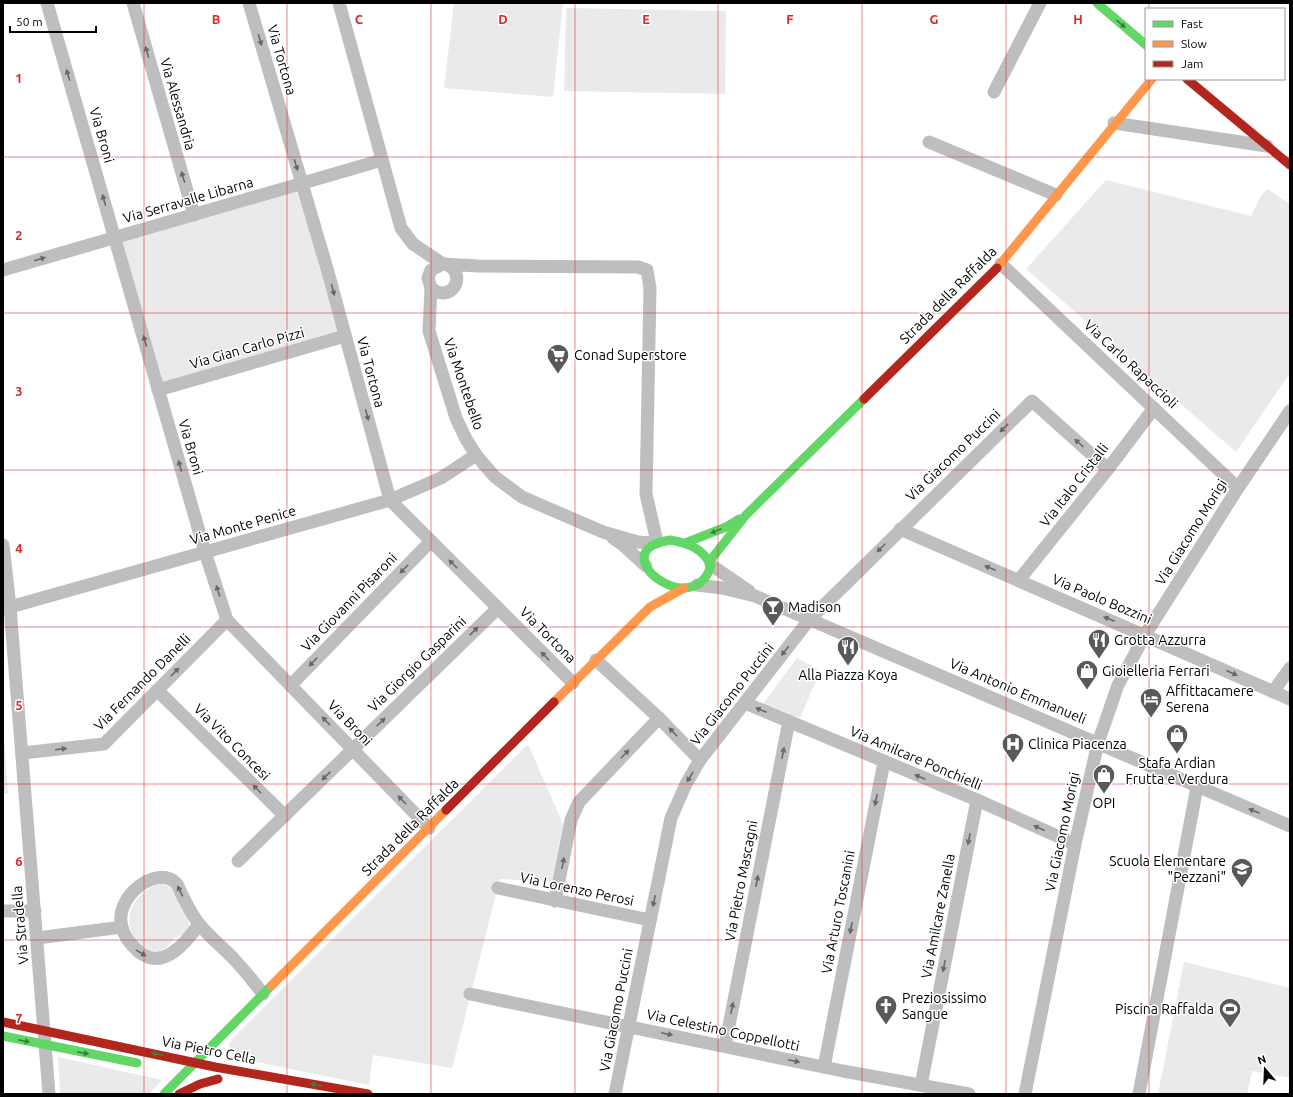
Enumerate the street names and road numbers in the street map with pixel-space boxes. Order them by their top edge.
street label: Via Tortona [264,23,300,97]
street label: Via Alessandria [157,56,199,152]
street label: Via Broni [86,105,118,165]
street label: Via Serravalle Libarna [121,174,255,226]
street label: Strada della Raffalda [896,243,1000,347]
street label: Via Carlo Rapaccioli [1081,316,1181,412]
street label: Via Gian Carlo Pizzi [188,324,306,372]
street label: Via Tortona [354,335,388,409]
street label: Via Montebello [441,336,487,432]
street label: Via Giacomo Puccini [902,406,1004,504]
street label: Via Broni [175,417,207,477]
street label: Via Italo Cristalli [1037,440,1111,530]
street label: Via Giacomo Morigi [1152,476,1230,588]
street label: Via Monte Penice [188,502,298,548]
street label: Via Giovanni Pisaroni [298,549,400,655]
street label: Via Paolo Bozzini [1050,571,1154,627]
street label: Via Tortona [517,604,579,666]
street label: Via Giorgio Gasparini [365,613,469,715]
street label: Via Fernando Danelli [90,630,194,734]
street label: Via Giacomo Puccini [687,640,777,748]
street label: Via Antonio Emmanueli [947,655,1089,727]
street label: Via Broni [324,697,376,749]
street label: Via Vito Concesi [191,701,273,783]
street label: Via Amilcare Ponchielli [847,723,985,793]
street label: Via Giacomo Morigi [1042,771,1082,893]
street label: Strada della Raffalda [358,775,462,879]
street label: Via Pietro Mascagni [721,819,761,943]
street label: Via Arturo Toscanini [818,849,858,975]
street label: Via Amilcare Zanella [918,852,958,980]
street label: Via Lorenzo Perosi [519,869,635,909]
street label: Via Stradella [9,885,31,965]
street label: Via Giacomo Puccini [596,947,636,1073]
street label: Via Celestino Coppellotti [645,1006,801,1054]
street label: Via Pietro Cella [161,1033,257,1067]

